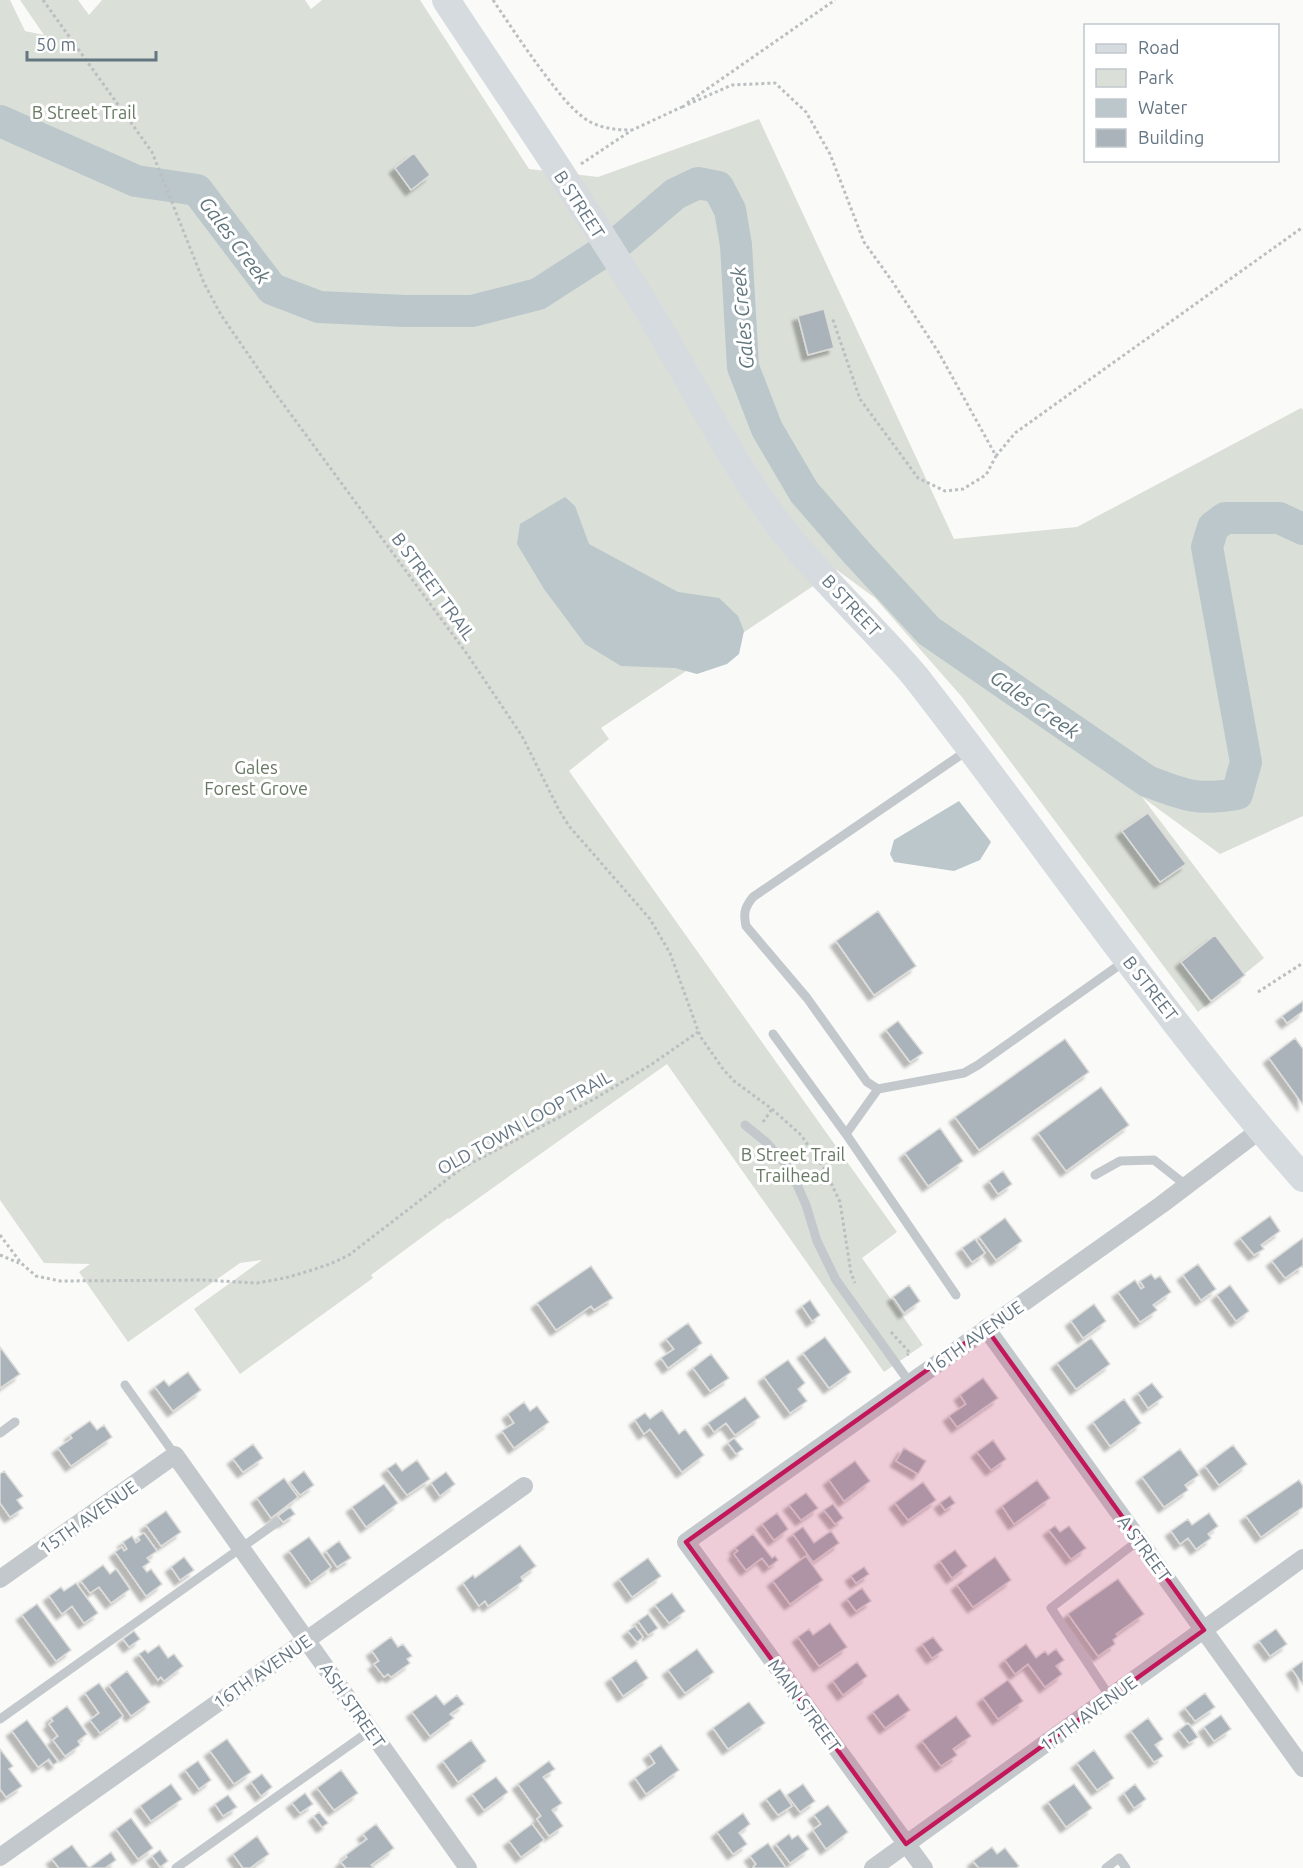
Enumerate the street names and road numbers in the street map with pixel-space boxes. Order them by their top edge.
street label: B STREET [551,167,609,241]
street label: B STREET TRAIL [388,528,480,644]
street label: B STREET [819,570,885,640]
street label: B STREET [1120,952,1182,1024]
street label: OLD TOWN LOOP TRAIL [434,1066,614,1178]
street label: 16TH AVENUE [921,1296,1027,1378]
street label: 15TH AVENUE [35,1476,141,1558]
street label: A STREET [1114,1511,1176,1585]
street label: 16TH AVENUE [209,1630,315,1712]
street label: MAIN STREET [765,1655,845,1755]
street label: ASH STREET [316,1659,390,1751]
street label: 17TH AVENUE [1036,1671,1140,1755]

